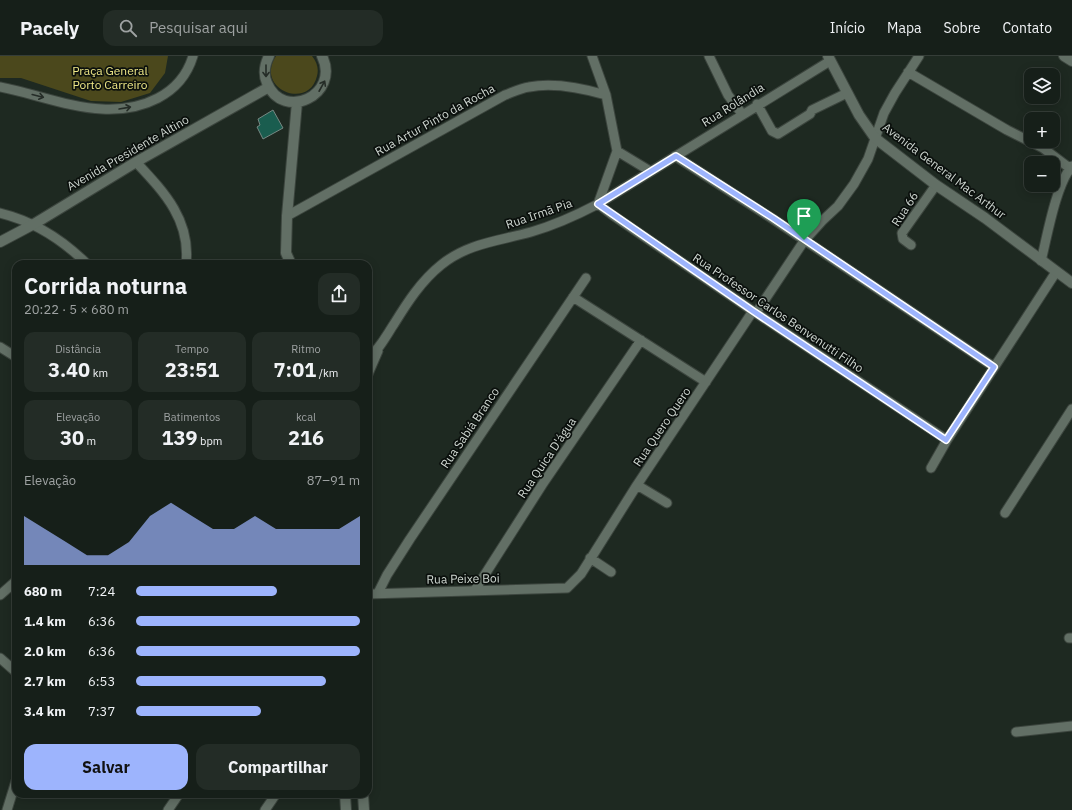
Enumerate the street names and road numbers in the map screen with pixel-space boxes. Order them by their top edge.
street label: Rua Rolândia [699,79,767,130]
street label: Rua Artur Pinto da Rocha [372,80,498,159]
street label: Avenida Presidente Altino [64,111,192,194]
street label: Avenida General Mac Arthur [880,119,1009,222]
street label: Rua 66 [888,189,921,229]
street label: Rua Irmã Pia [504,195,575,232]
street label: Rua Professor Carlos Benvenutti Filho [690,250,867,376]
street label: Rua Sabiá Branco [437,384,502,471]
street label: Rua Quero Quero [630,384,694,469]
street label: Rua Quica D'água [514,414,579,501]
street label: Rua Peixe Boi [426,570,500,587]

